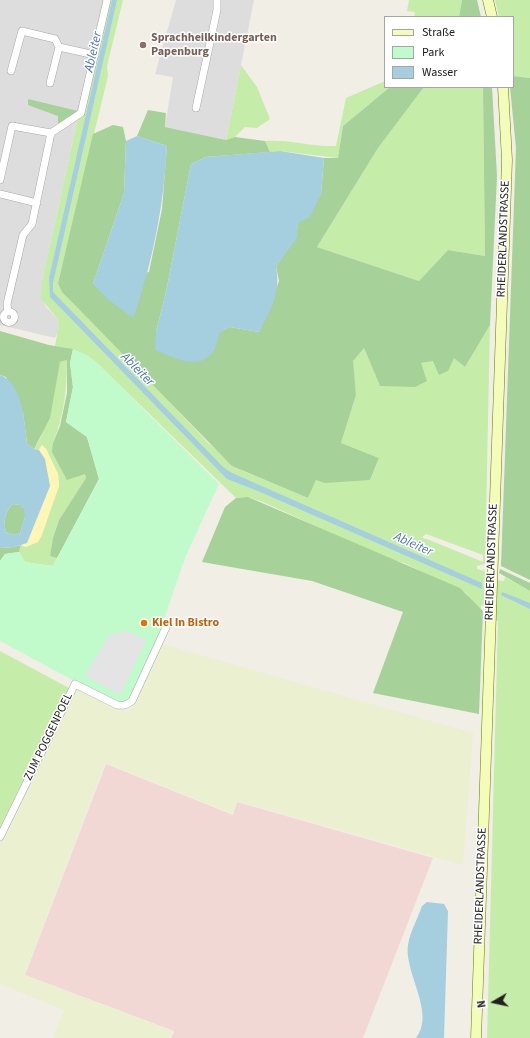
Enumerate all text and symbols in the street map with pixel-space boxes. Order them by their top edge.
legend [384,16,514,88]
text: Straße [422,24,455,41]
water label: Ableiter [82,30,106,74]
place label: Sprachheilkindergarten Papenburg [151,31,277,59]
marker: Sprachheilkindergarten Papenburg [138,40,148,50]
text: Park [422,44,444,61]
text: Wasser [422,64,457,81]
street label: RHEIDERLANDSTRASSE [495,180,513,298]
water label: Ableiter [117,350,157,390]
street label: RHEIDERLANDSTRASSE [483,503,501,621]
water label: Ableiter [391,530,435,560]
place label: Kiel In Bistro [152,616,219,630]
marker: Kiel In Bistro [139,618,149,628]
street label: ZUM POGGENPOEL [22,691,76,783]
street label: RHEIDERLANDSTRASSE [472,827,490,945]
north arrow [474,982,514,1022]
text: N [474,999,490,1009]

